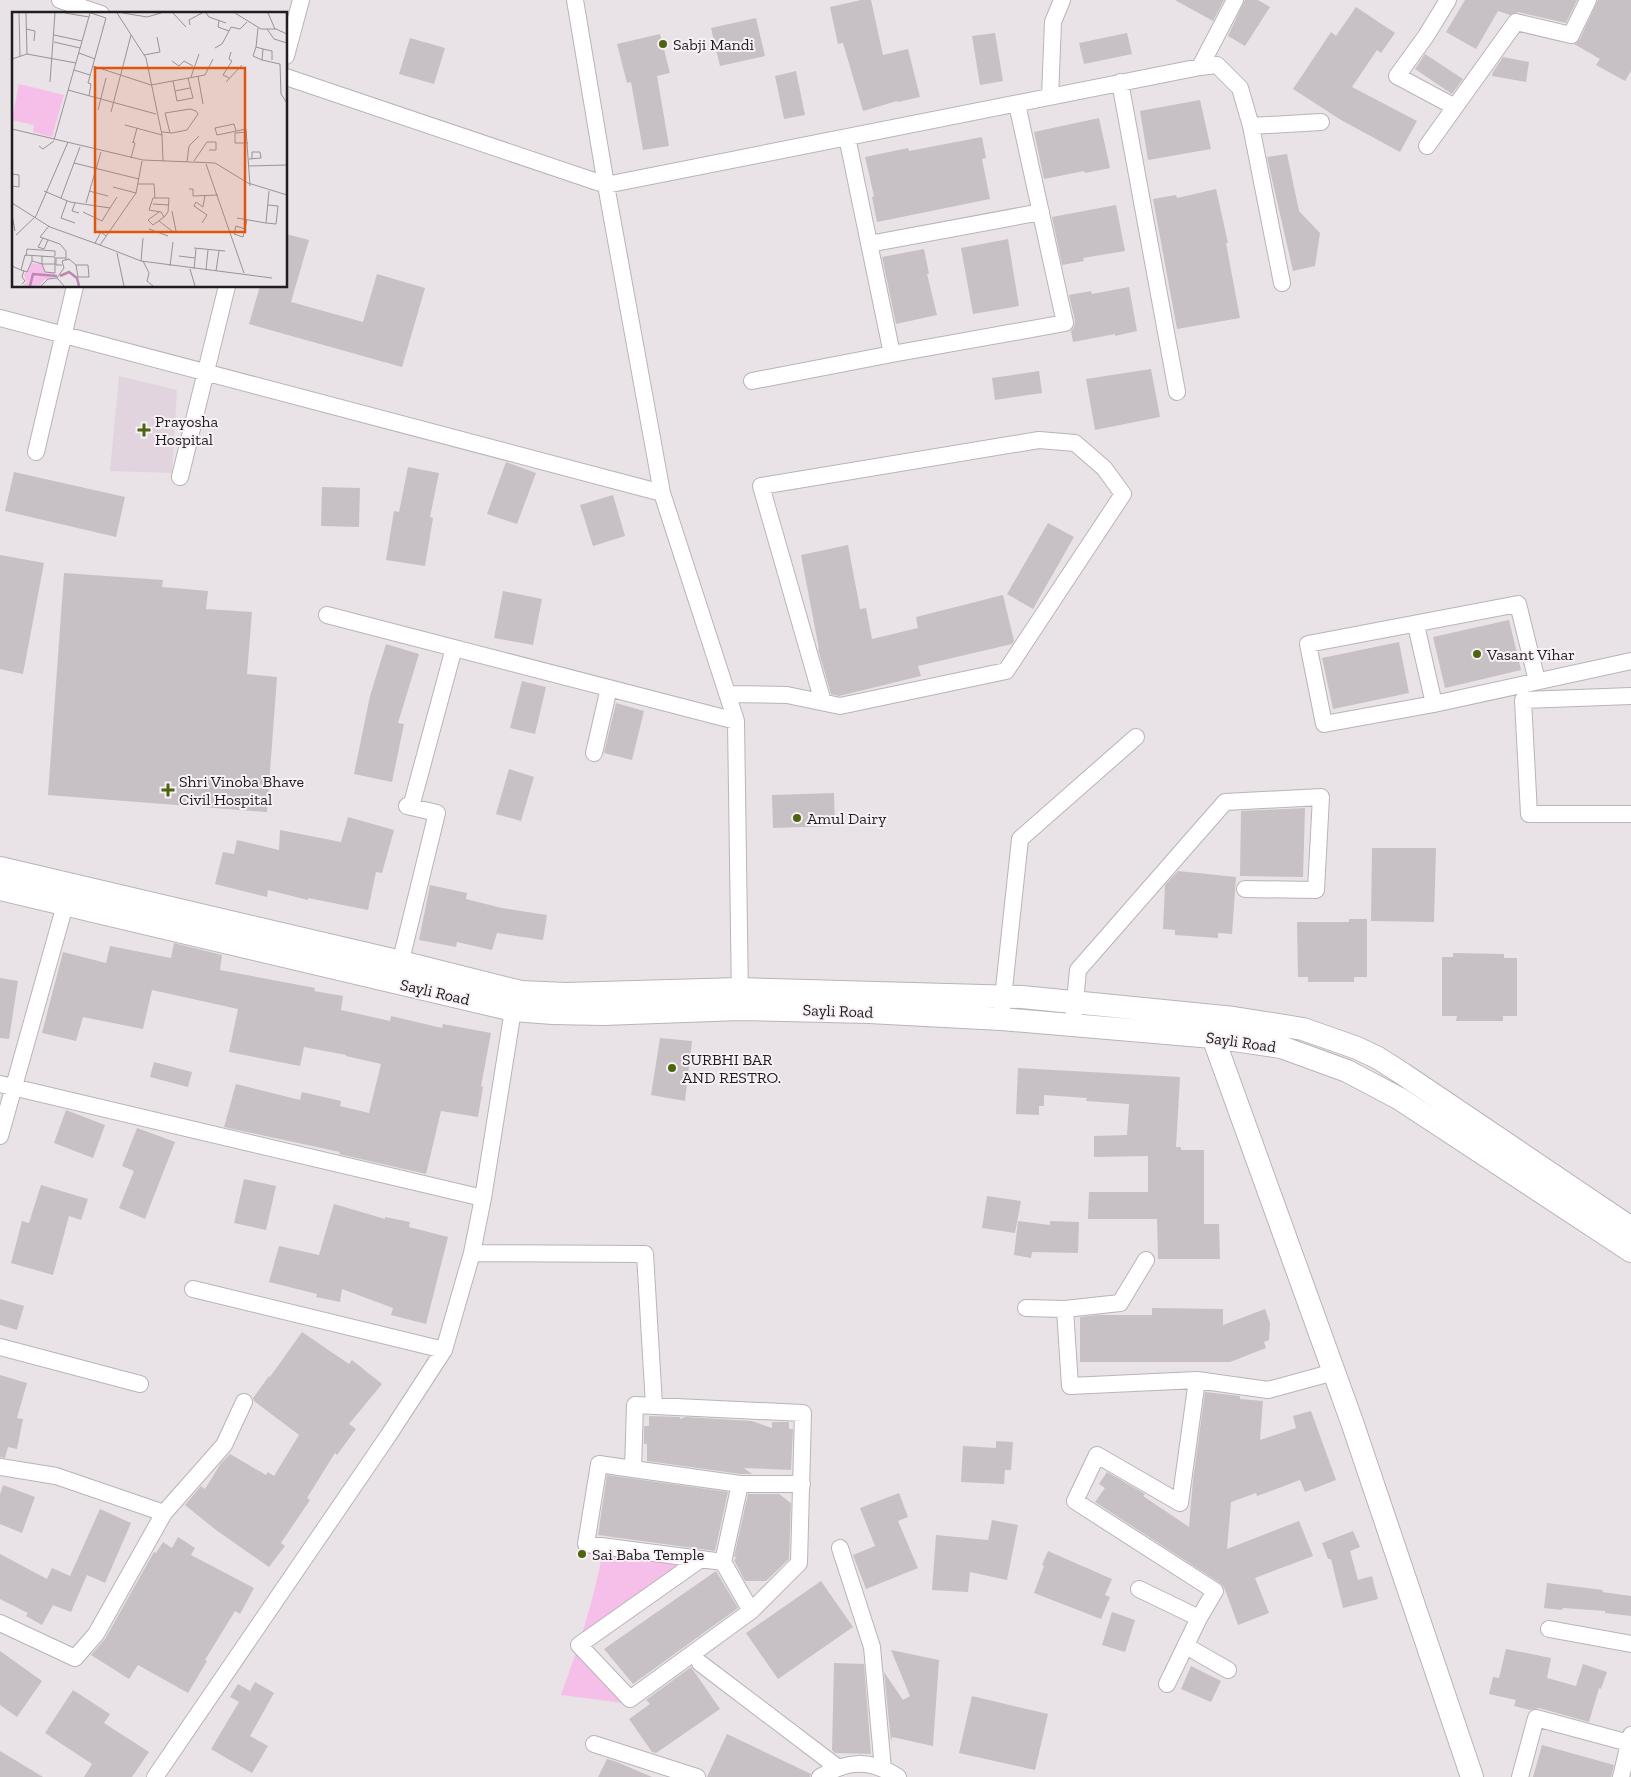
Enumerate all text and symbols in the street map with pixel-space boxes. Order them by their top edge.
inset map [12,12,288,288]
place label: Sabji Mandi [673,35,755,54]
marker: Sabji Mandi [657,38,669,50]
place label: Prayosha Hospital [155,412,218,449]
marker: Prayosha Hospital [137,423,151,437]
place label: Vasant Vihar [1486,645,1575,664]
marker: Vasant Vihar [1471,648,1483,660]
place label: Shri Vinoba Bhave Civil Hospital [179,772,304,809]
marker: Shri Vinoba Bhave Civil Hospital [161,783,175,797]
place label: Amul Dairy [807,809,887,828]
marker: Amul Dairy [791,812,803,824]
street label: Sayli Road [398,975,472,1009]
street label: Sayli Road [802,1000,874,1022]
street label: Sayli Road [1205,1028,1278,1056]
place label: SURBHI BAR AND RESTRO. [682,1050,781,1087]
marker: SURBHI BAR AND RESTRO. [666,1062,678,1074]
place label: Sai Baba Temple [592,1545,704,1564]
marker: Sai Baba Temple [576,1548,588,1560]

